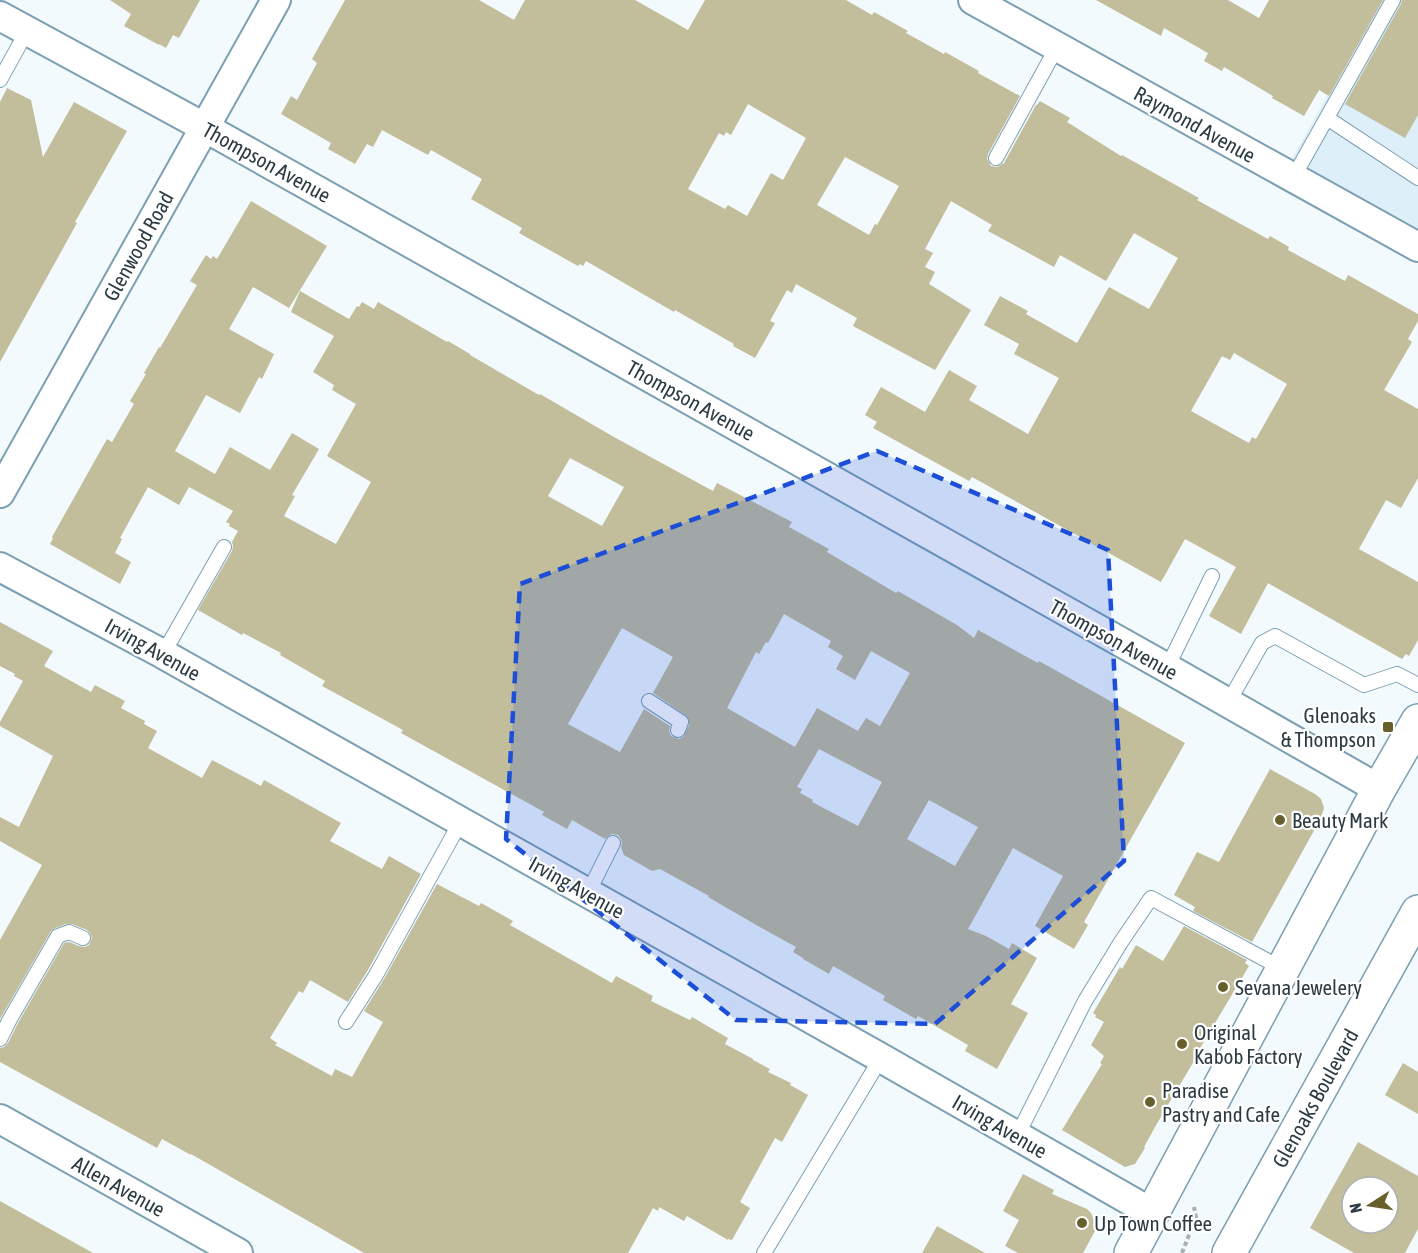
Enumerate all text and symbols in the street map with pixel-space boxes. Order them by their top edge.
street label: Raymond Avenue [1130,81,1260,167]
street label: Thompson Avenue [199,117,335,207]
street label: Glenwood Road [98,187,178,305]
street label: Thompson Avenue [623,355,759,445]
street label: Thompson Avenue [1046,594,1182,684]
street label: Irving Avenue [101,613,205,685]
place label: Glenoaks & Thompson [1281,703,1376,751]
marker: Glenoaks & Thompson [1381,720,1395,734]
place label: Beauty Mark [1292,808,1388,832]
marker: Beauty Mark [1273,813,1287,827]
street label: Irving Avenue [525,851,629,923]
place label: Sevana Jewelery [1235,975,1362,999]
marker: Sevana Jewelery [1216,980,1230,994]
place label: Original Kabob Factory [1194,1020,1303,1068]
street label: Glenoaks Boulevard [1267,1025,1363,1171]
marker: Original Kabob Factory [1175,1037,1189,1051]
place label: Paradise Pastry and Cafe [1162,1078,1280,1126]
street label: Irving Avenue [948,1089,1052,1163]
marker: Paradise Pastry and Cafe [1143,1095,1157,1109]
street label: Allen Avenue [69,1151,169,1221]
north arrow [1340,1175,1400,1235]
text: N [1346,1202,1365,1215]
place label: Up Town Coffee [1094,1211,1212,1235]
marker: Up Town Coffee [1075,1216,1089,1230]

